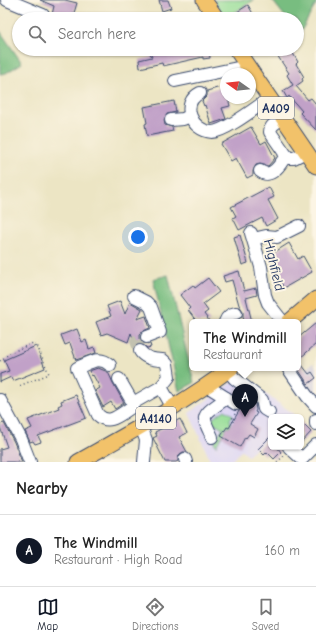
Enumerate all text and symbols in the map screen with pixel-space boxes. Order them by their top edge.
search box [12,12,304,56]
icon: search [26,23,48,45]
text: Search here [58,25,136,43]
north arrow [220,68,256,104]
road number: A409 [258,97,294,119]
your location [128,227,148,247]
street label: Highfield [260,237,288,293]
popup [189,319,301,371]
text: The Windmill [203,329,287,347]
text: Restaurant [203,347,262,362]
pin: A [232,384,258,417]
road number: A4140 [136,407,176,429]
map controls [268,414,304,450]
button: layers [268,414,304,450]
text: Nearby [16,479,67,498]
text: The Windmill [54,534,137,552]
text: A [25,543,33,558]
text: 160 m [265,543,300,558]
text: Restaurant · High Road [54,552,182,567]
tab: Map [37,596,59,633]
tab: Directions [132,596,179,633]
tab: Saved [252,596,279,633]

